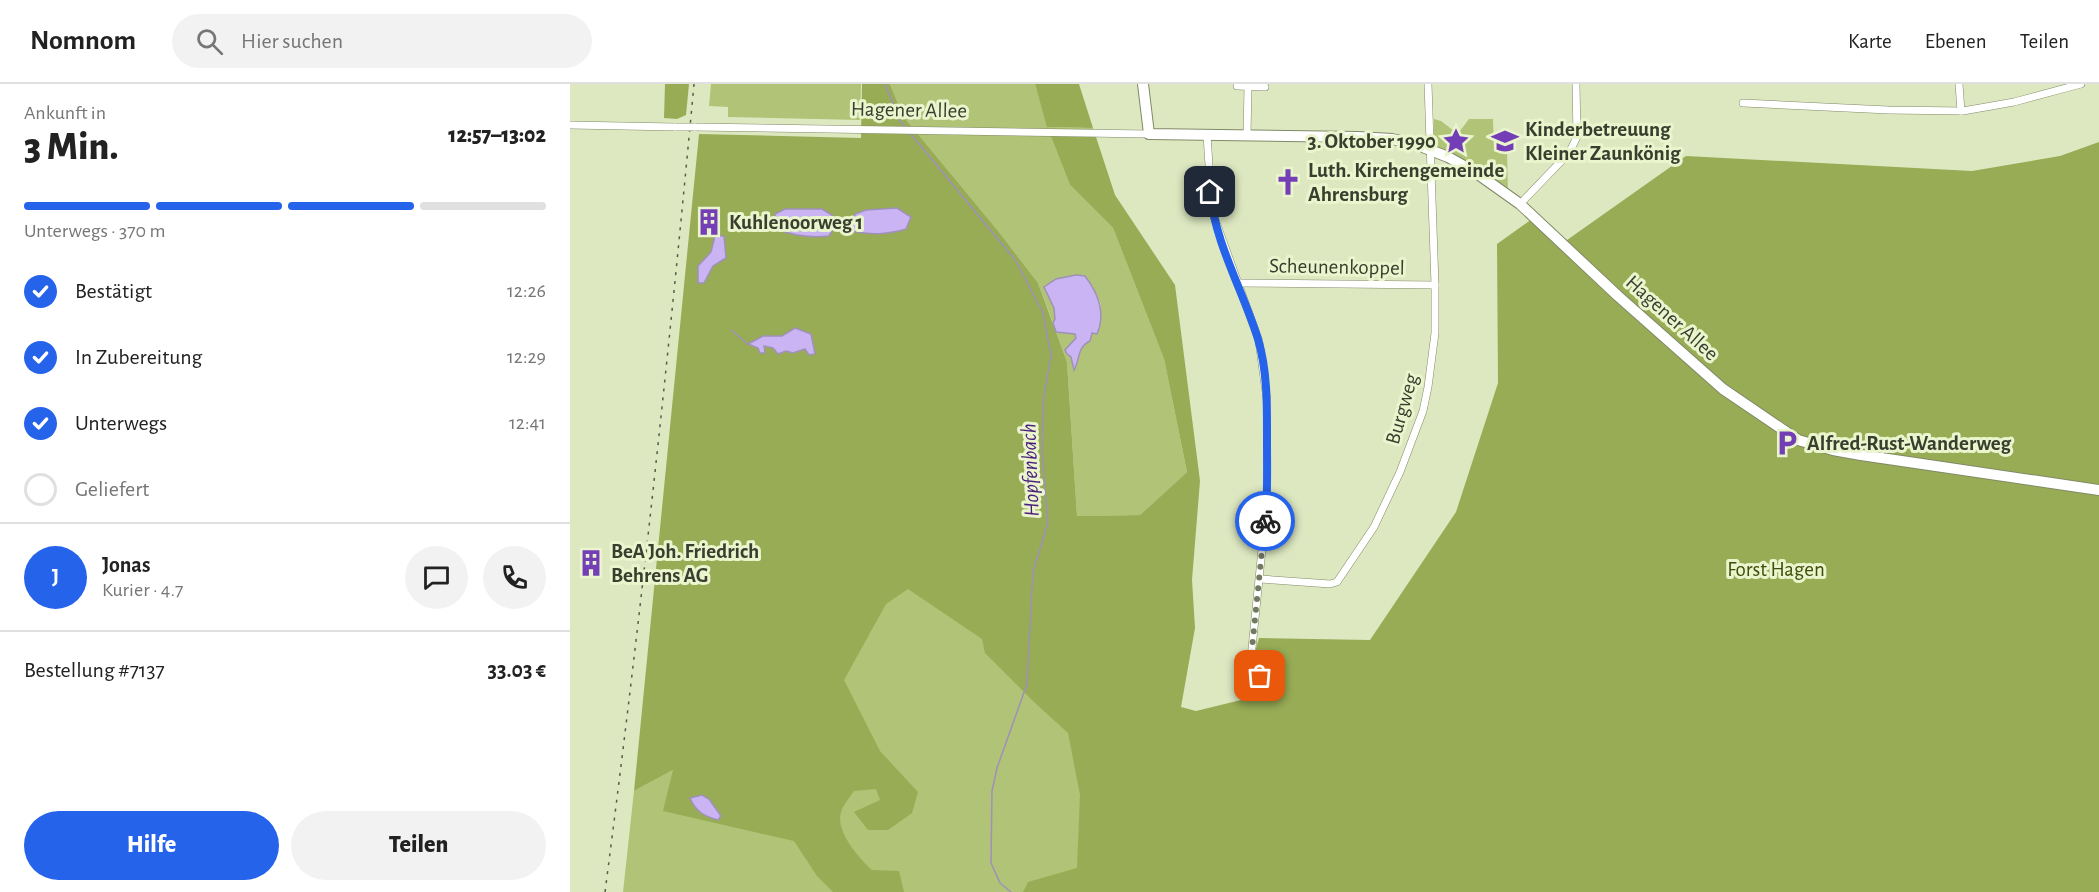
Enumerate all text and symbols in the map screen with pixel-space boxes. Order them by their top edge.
search box [172,14,592,68]
icon: search [193,25,226,58]
text: Nomnom [30,27,136,55]
text: Hier suchen [241,30,343,52]
text: Karte [1848,31,1892,52]
text: Ebenen [1925,31,1987,52]
text: Teilen [2020,31,2069,52]
street label: Hagener Allee [851,98,967,122]
text: Ankunft in [24,103,106,123]
place label: Kinderbetreuung Kleiner Zaunkönig [1525,119,1681,164]
text: 12:57–13:02 [448,124,546,146]
place icon: 3. Oktober 1990 [1441,126,1471,156]
school or university icon: Kinderbetreuung Kleiner Zaunkönig [1490,126,1520,156]
text: 3 Min. [24,128,118,167]
place label: 3. Oktober 1990 [1308,131,1436,152]
place label: Luth. Kirchengemeinde Ahrensburg [1308,160,1504,205]
pin [1184,166,1235,217]
church icon: Luth. Kirchengemeinde Ahrensburg [1273,167,1303,197]
icon: home [1193,175,1226,208]
building icon: Kuhlenoorweg 1 [694,207,724,237]
place label: Kuhlenoorweg 1 [729,212,863,233]
text: Unterwegs · 370 m [24,221,165,241]
street label: Scheunenkoppel [1269,255,1405,279]
street label: Hagener Allee [1622,271,1722,365]
icon: check [24,275,57,308]
text: Bestätigt [75,280,152,302]
text: 12:26 [507,281,546,301]
icon: check [24,341,57,374]
text: In Zubereitung [75,346,202,368]
text: 12:29 [507,347,546,367]
street label: Burgweg [1382,371,1422,447]
icon: check [24,407,57,440]
text: Unterwegs [75,412,167,434]
text: 12:41 [509,413,546,433]
water label: Hopfenbach [1017,423,1044,517]
parking icon: Alfred-Rust-Wanderweg [1772,428,1802,458]
place label: Alfred-Rust-Wanderweg [1807,433,2012,454]
text: Geliefert [75,478,149,500]
courier [1235,491,1295,551]
icon: bike [1249,505,1282,538]
place label: BeA Joh. Friedrich Behrens AG [611,541,759,586]
button: chat [405,546,468,609]
button: phone [483,546,546,609]
building icon: BeA Joh. Friedrich Behrens AG [576,548,606,578]
text: Jonas [102,554,150,576]
park label: Forst Hagen [1727,559,1825,580]
text: J [52,566,59,588]
text: Kurier · 4.7 [102,580,183,600]
pin [1234,650,1285,701]
text: Bestellung #7137 [24,659,165,681]
text: 33.03 € [487,659,546,681]
icon: bag [1243,659,1276,692]
button: Hilfe [24,811,279,880]
button: Teilen [291,811,546,880]

